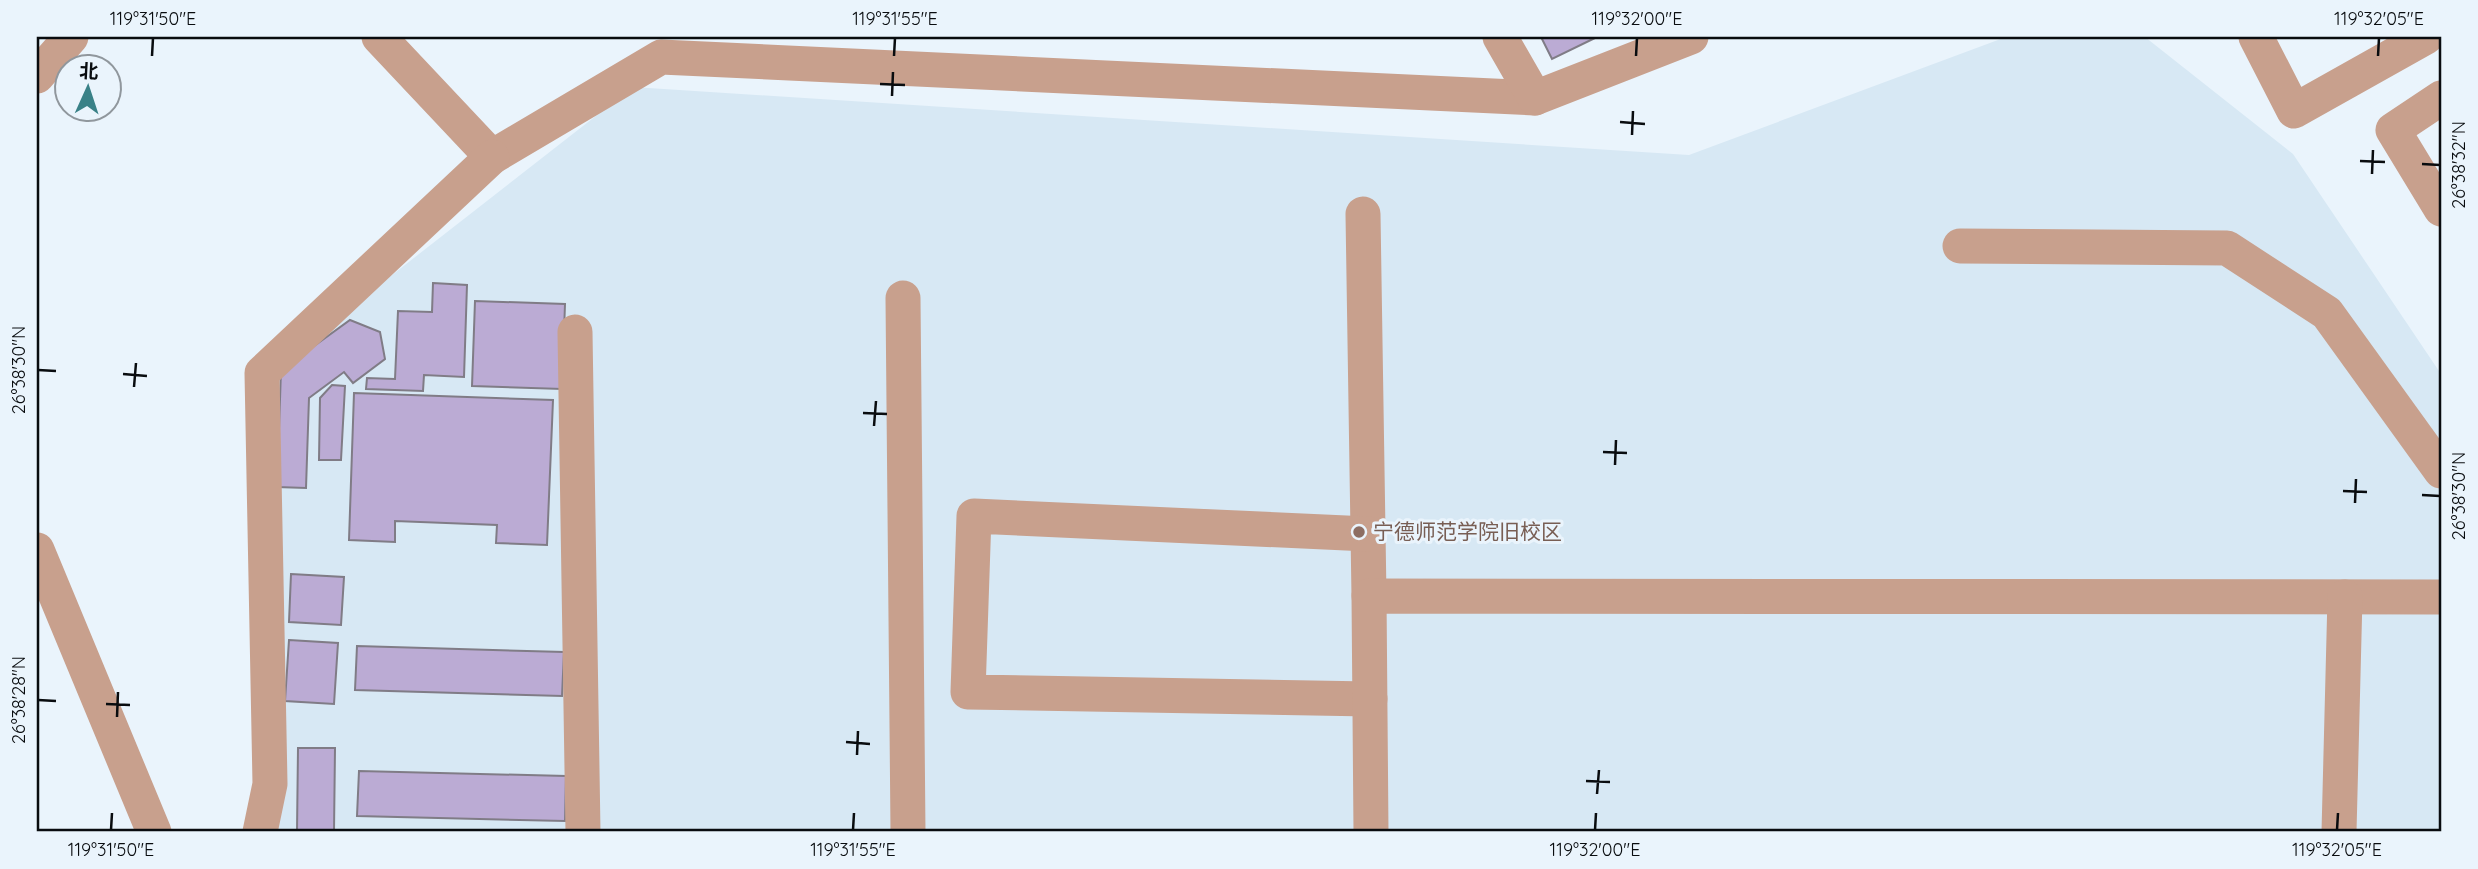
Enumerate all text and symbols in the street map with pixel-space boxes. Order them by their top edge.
text: 119°31'50"E [110,7,196,30]
text: 119°31'55"E [852,7,938,30]
text: 119°32'00"E [1592,7,1682,30]
text: 119°32'05"E [2334,7,2424,30]
north arrow [52,52,122,122]
text: 北 [79,59,99,84]
text: 26°38'32"N [2447,121,2470,209]
text: 26°38'30"N [7,326,30,414]
text: 26°38'30"N [2447,452,2470,540]
place label: 宁德师范学院旧校区 [1373,518,1562,544]
marker: 宁德师范学院旧校区 [1351,524,1367,540]
text: 26°38'28"N [7,656,30,744]
text: 119°31'50"E [68,838,154,861]
text: 119°31'55"E [810,838,896,861]
text: 119°32'00"E [1550,838,1640,861]
text: 119°32'05"E [2292,838,2382,861]

